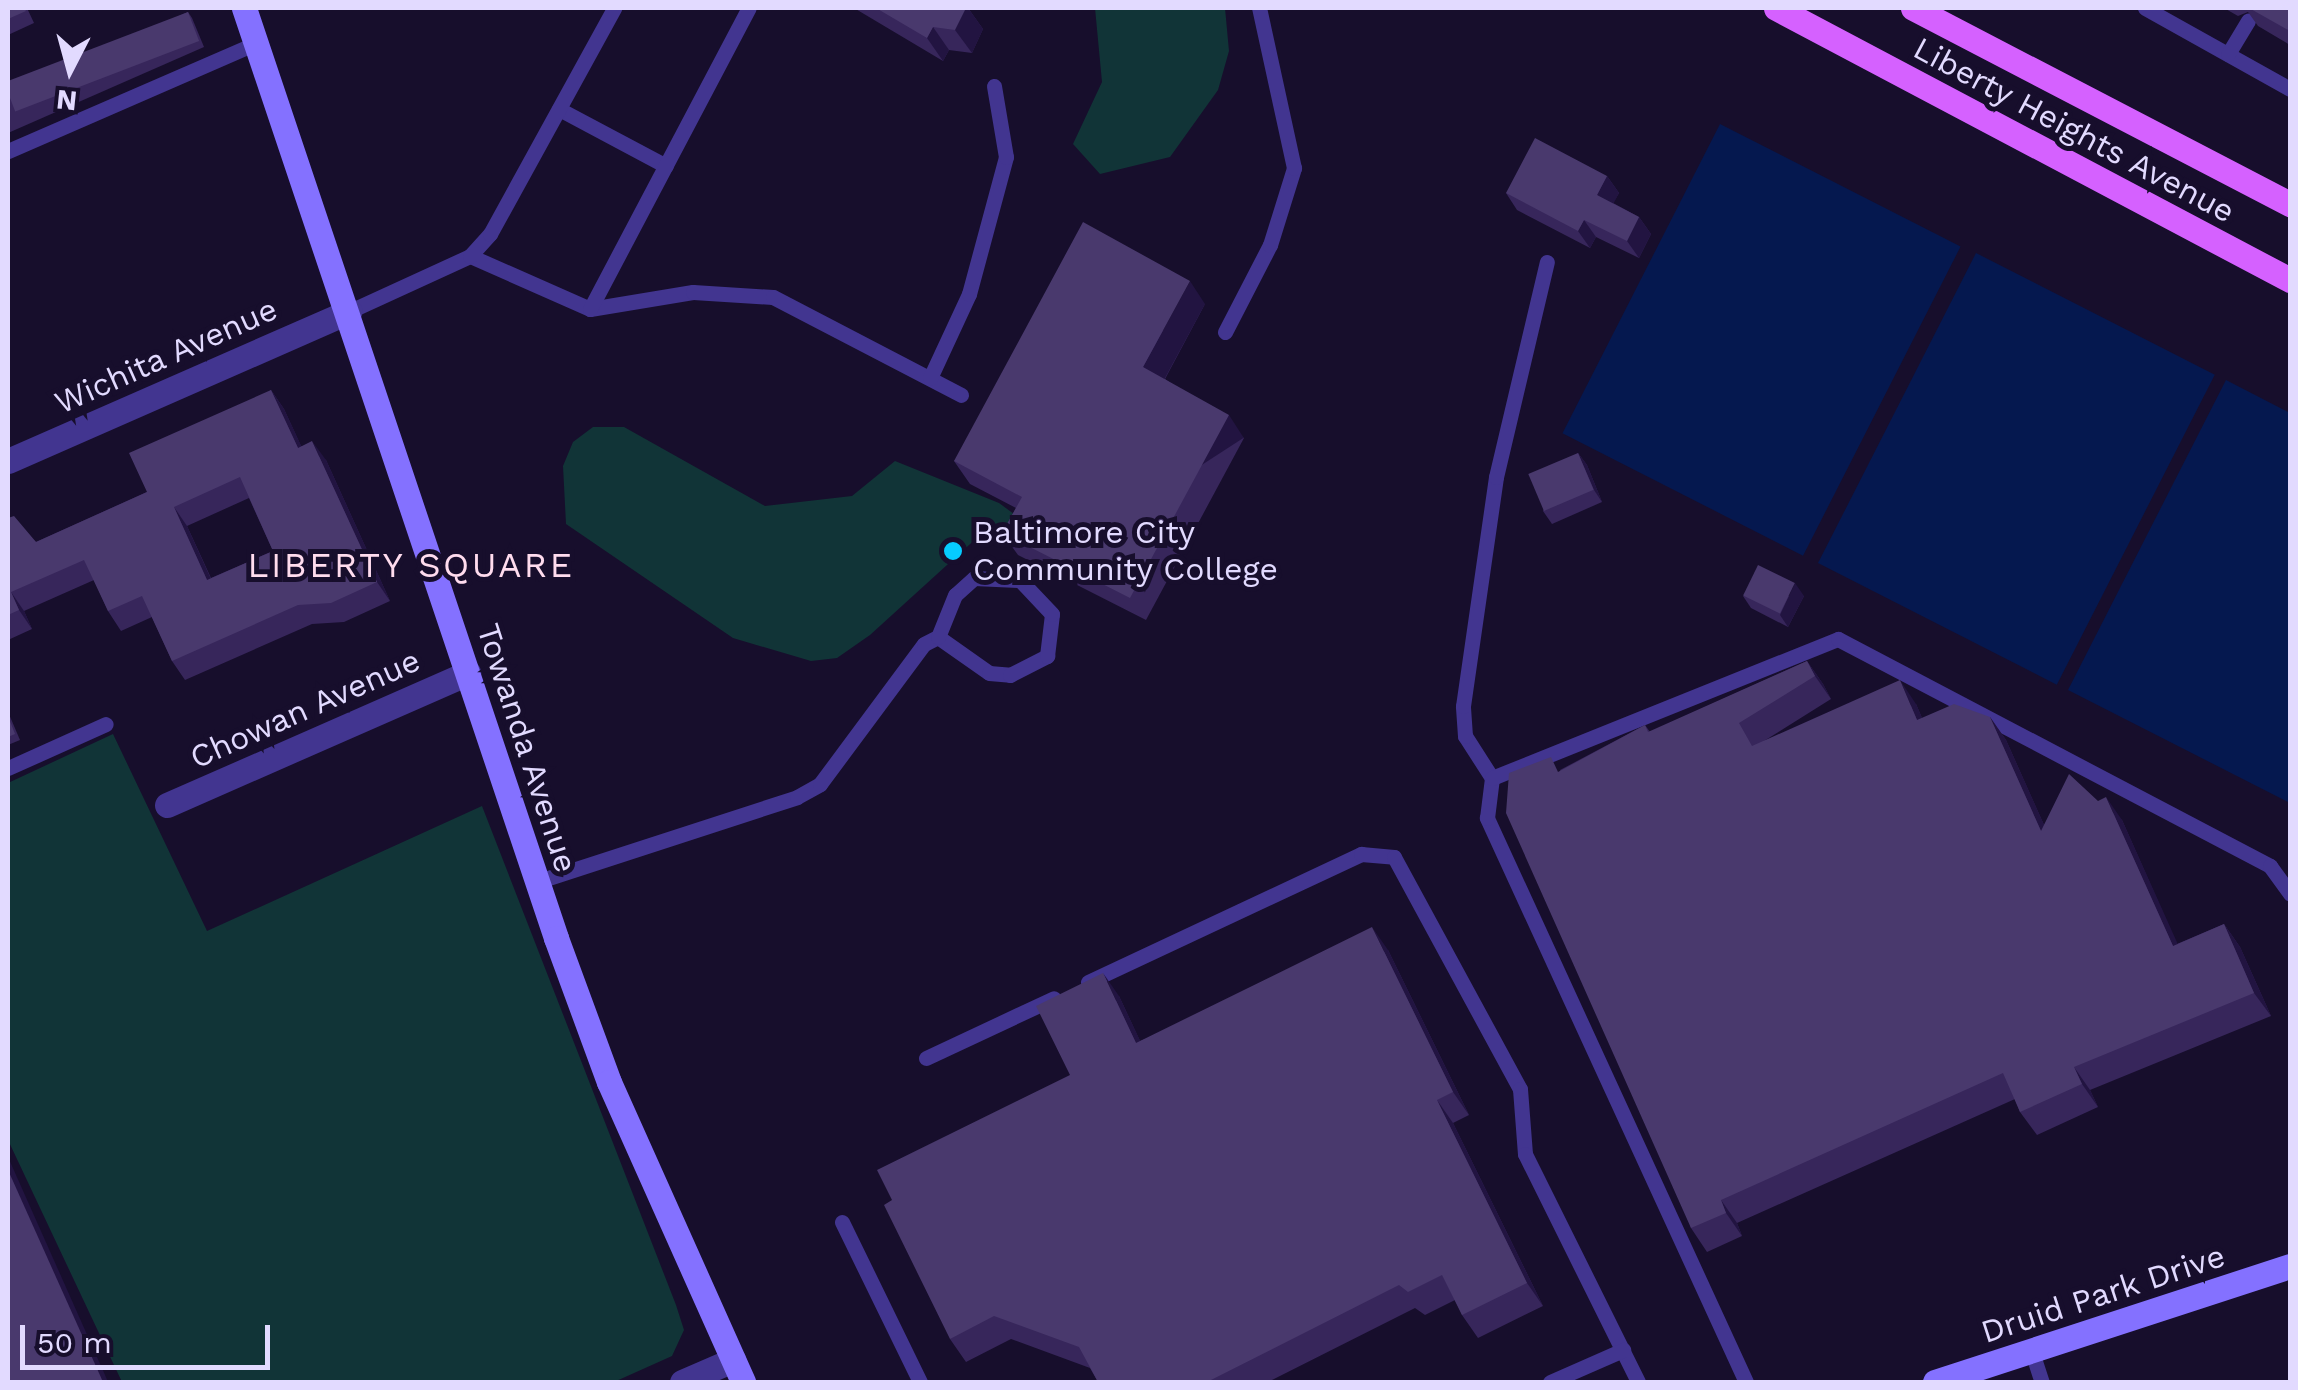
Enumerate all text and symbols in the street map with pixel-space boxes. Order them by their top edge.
north arrow [20,20,120,120]
street label: Liberty Heights Avenue [1906,28,2242,232]
text: N [55,83,79,118]
street label: Wichita Avenue [48,289,284,423]
place label: Baltimore City Community College [973,514,1279,589]
marker: Baltimore City Community College [942,540,964,562]
district label: LIBERTY SQUARE [247,544,575,586]
street label: Towanda Avenue [468,618,586,878]
street label: Chowan Avenue [184,641,426,777]
street label: Druid Park Drive [1976,1236,2230,1352]
scale bar [25,1305,275,1367]
text: 50 m [37,1325,112,1360]

